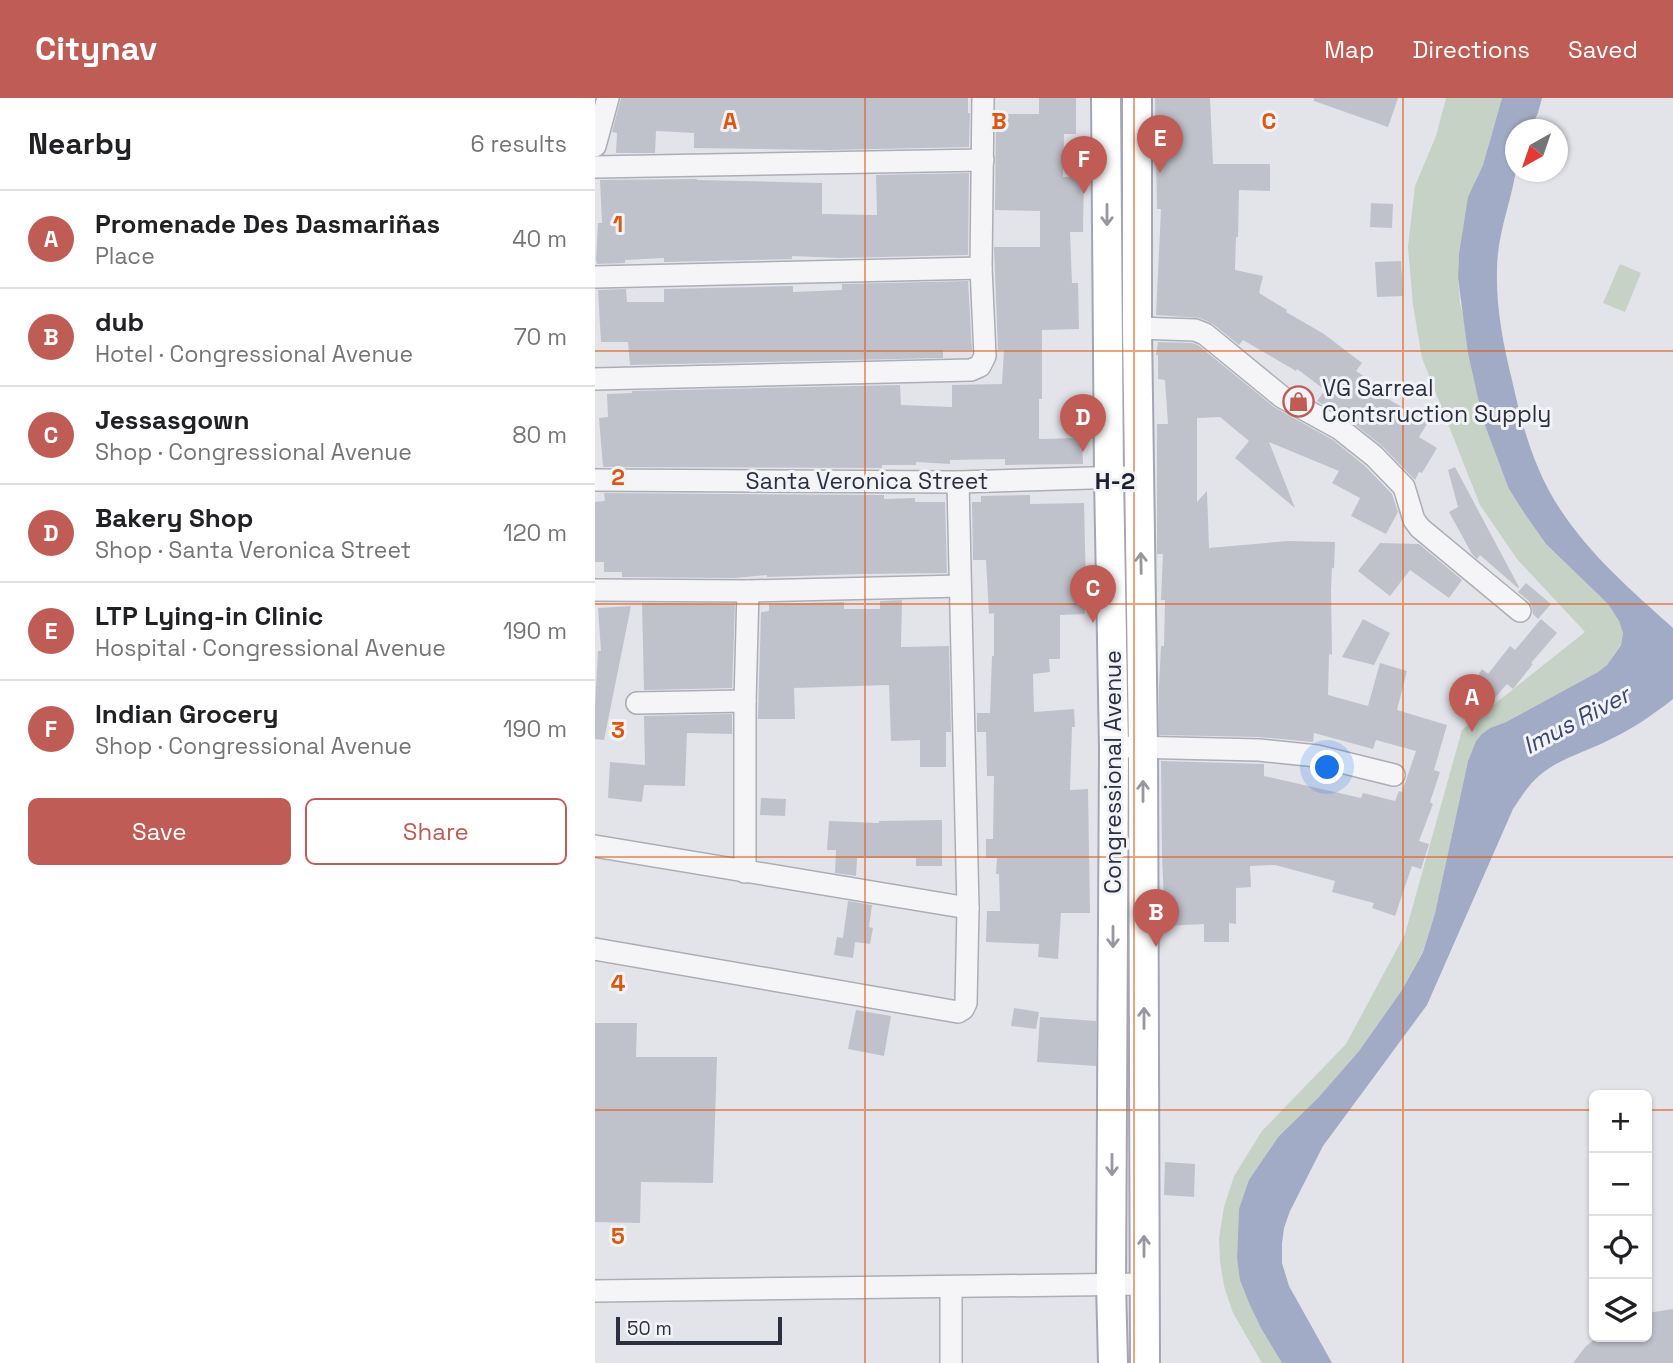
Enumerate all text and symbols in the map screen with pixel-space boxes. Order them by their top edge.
text: Citynav [35,28,157,70]
text: Map [1324,34,1374,65]
text: Directions [1412,34,1530,65]
text: Saved [1568,34,1638,65]
text: A [723,106,738,136]
text: B [991,106,1007,136]
text: C [1262,106,1276,136]
pin: E [1137,115,1183,173]
north arrow [1505,119,1568,182]
text: Nearby [28,124,132,163]
text: 6 results [471,129,567,159]
pin: F [1061,136,1107,194]
one-way arrow [1100,203,1114,226]
text: Promenade Des Dasmariñas [95,207,440,241]
text: 1 [613,209,623,239]
text: A [44,224,58,254]
text: 40 m [512,224,567,254]
text: Place [95,241,155,271]
text: dub [95,305,144,339]
text: B [43,322,59,352]
text: 70 m [514,322,567,352]
text: Hotel · Congressional Avenue [95,339,413,369]
place label: VG Sarreal Contsruction Supply [1322,373,1551,429]
shop icon: VG Sarreal Contsruction Supply [1282,384,1316,418]
pin: D [1060,394,1106,452]
text: Jessasgown [95,403,249,437]
text: C [44,420,58,450]
text: 80 m [512,420,567,450]
text: Shop · Congressional Avenue [95,437,412,467]
text: 2 [611,462,625,492]
district label: H-2 [1095,465,1135,496]
street label: Santa Veronica Street [746,466,988,496]
text: Bakery Shop [95,501,253,535]
text: D [43,518,59,548]
text: 120 m [503,518,567,548]
text: Shop · Santa Veronica Street [95,535,411,565]
one-way arrow [1134,552,1148,575]
pin: C [1070,565,1116,623]
text: LTP Lying-in Clinic [95,599,323,633]
text: E [45,616,57,646]
text: 190 m [503,616,567,646]
text: Hospital · Congressional Avenue [95,633,446,663]
street label: Congressional Avenue [1098,650,1128,894]
pin: A [1449,674,1495,732]
water label: Imus River [1517,678,1637,761]
text: Indian Grocery [95,697,279,731]
text: F [45,714,57,744]
text: 190 m [503,714,567,744]
text: 3 [611,715,625,745]
text: Shop · Congressional Avenue [95,731,412,761]
your location [1310,750,1344,784]
one-way arrow [1136,780,1150,803]
button: Save [28,798,291,865]
button: Share [305,798,567,865]
pin: B [1133,889,1179,947]
one-way arrow [1106,926,1120,949]
text: 4 [611,968,626,998]
one-way arrow [1137,1007,1150,1030]
map controls [1589,1090,1652,1342]
button: + [1589,1090,1652,1153]
one-way arrow [1105,1153,1119,1176]
button: − [1589,1153,1652,1216]
button: locate [1589,1216,1652,1279]
text: 5 [611,1221,625,1251]
one-way arrow [1137,1235,1151,1258]
button: layers [1589,1279,1652,1342]
scale bar [616,1314,782,1346]
text: 50 m [627,1316,672,1341]

